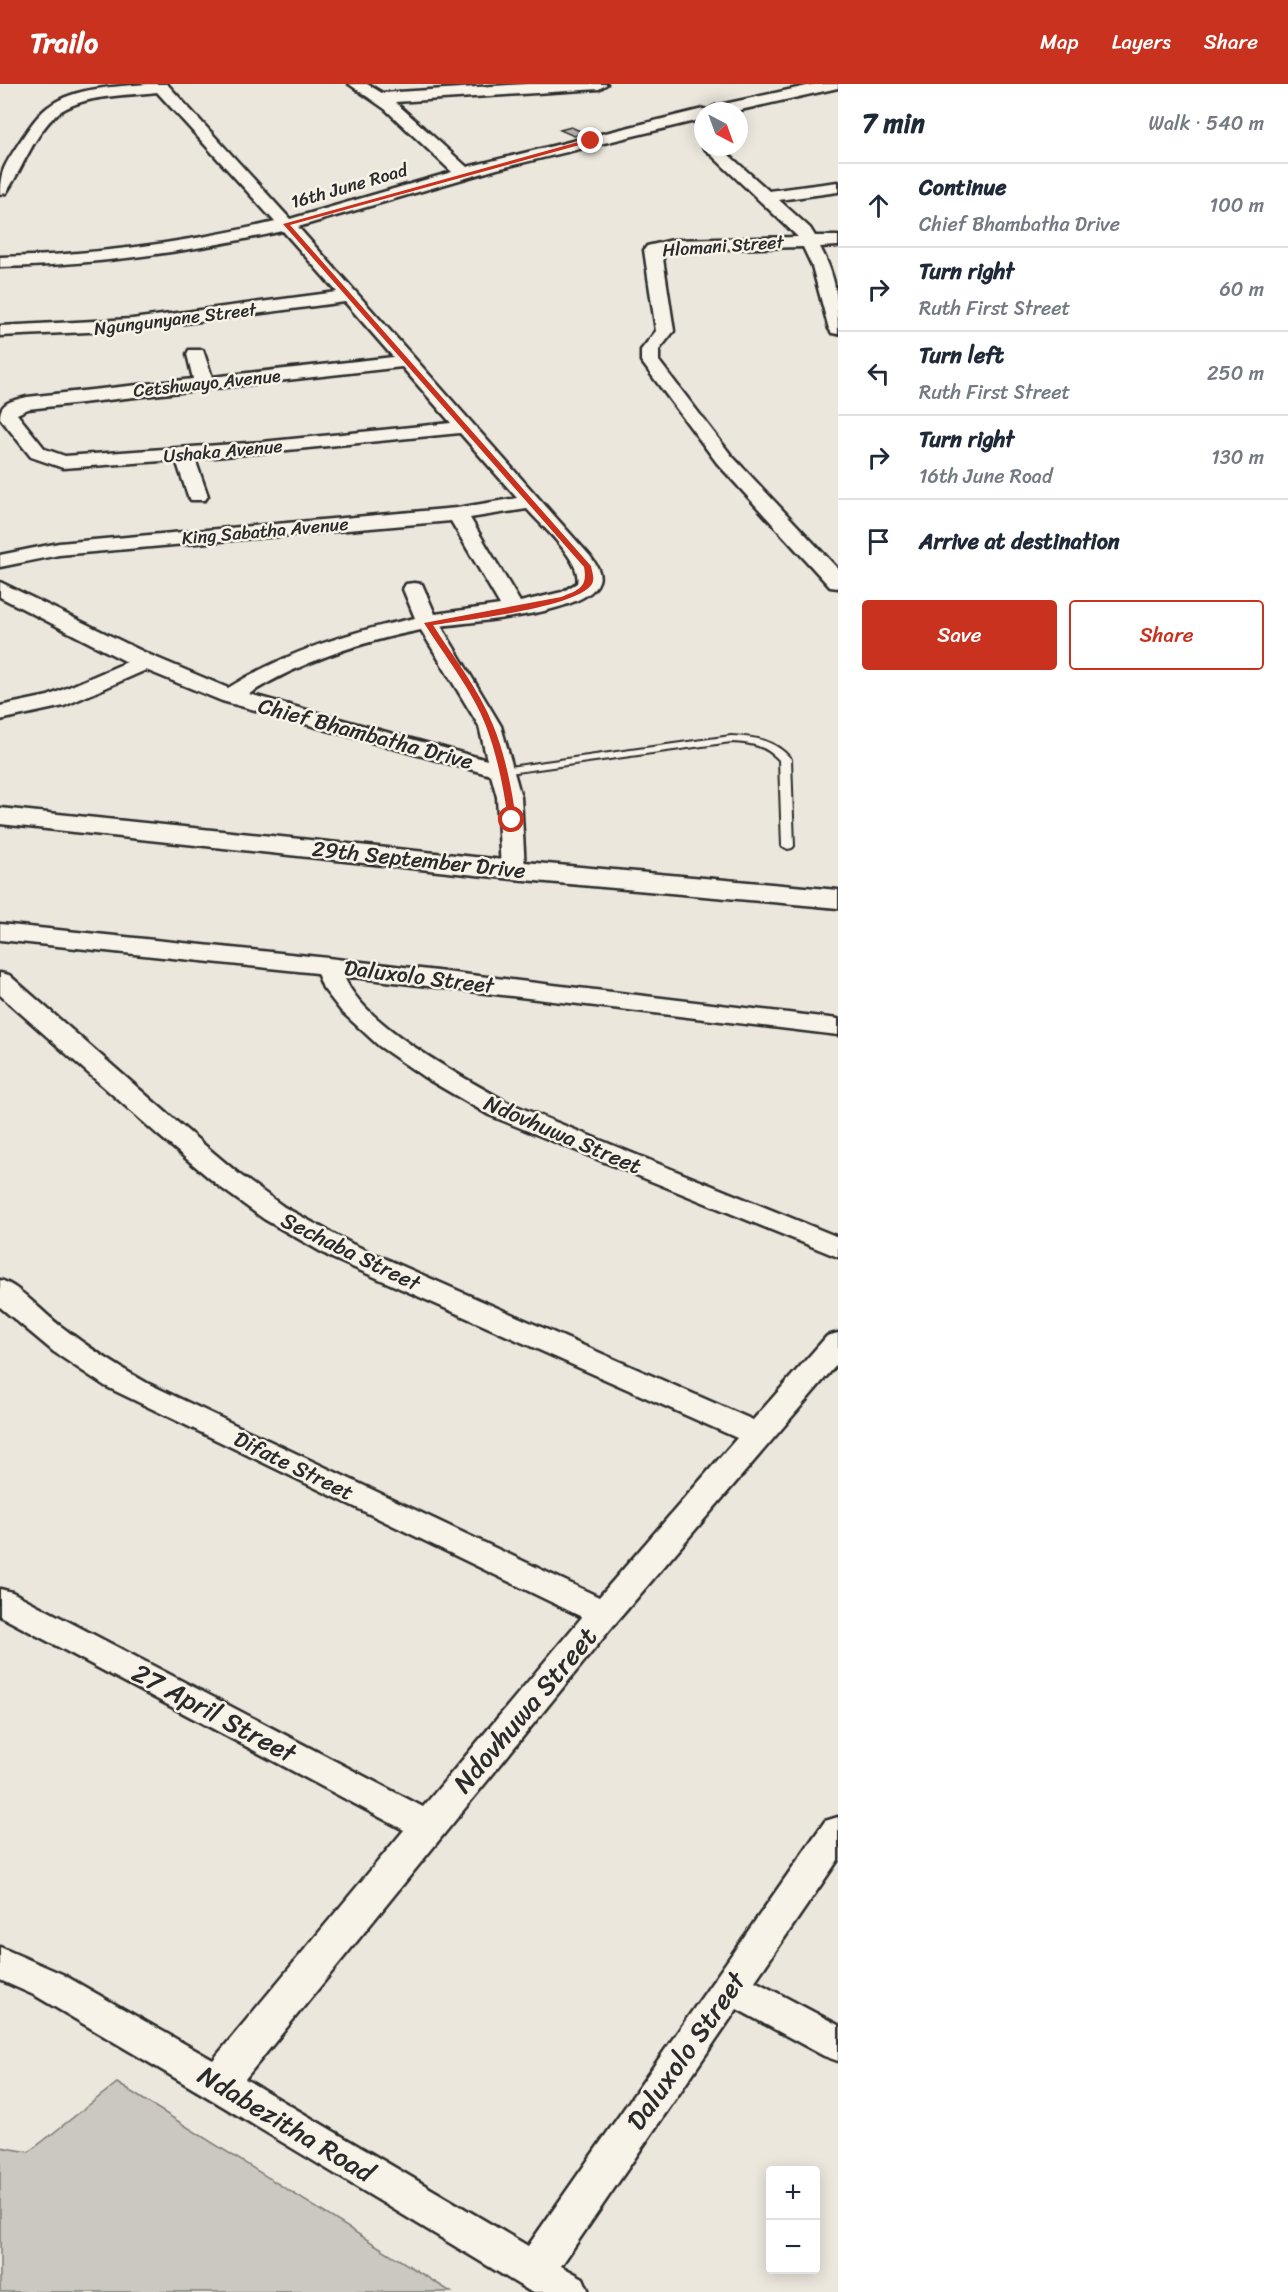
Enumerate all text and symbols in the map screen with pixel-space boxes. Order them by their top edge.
text: Trailo [30,18,98,67]
text: Map [1040,23,1079,61]
text: Layers [1112,23,1171,61]
text: Share [1204,23,1258,61]
text: 7 min [862,100,925,146]
north arrow [694,102,748,156]
text: Walk · 540 m [1149,106,1264,141]
route end [577,127,603,153]
street label: 16th June Road [287,154,413,218]
text: Continue [919,168,1007,207]
text: 100 m [1210,188,1264,223]
icon: ahead [862,189,895,222]
text: Chief Bhambatha Drive [919,207,1120,242]
street label: Hlomani Street [661,226,786,266]
text: Turn right [919,252,1014,291]
text: 60 m [1219,272,1264,307]
icon: right [862,273,895,306]
text: Ruth First Street [919,291,1070,326]
street label: Ngungunyane Street [92,293,259,345]
text: Turn left [919,336,1004,375]
text: 250 m [1207,356,1264,391]
icon: left [862,357,895,390]
street label: Cetshwayo Avenue [132,359,283,407]
text: Ruth First Street [919,375,1070,410]
text: Turn right [919,420,1014,459]
street label: Ushaka Avenue [162,430,284,472]
text: 130 m [1211,440,1264,475]
icon: right [862,441,895,474]
text: 16th June Road [919,459,1052,494]
street label: King Sabatha Avenue [180,508,350,554]
text: Arrive at destination [919,522,1120,561]
icon: arrive [862,525,895,558]
button: Save [862,600,1057,670]
button: Share [1069,600,1264,670]
street label: Chief Bhambatha Drive [254,686,478,781]
route start [498,806,524,832]
street label: 29th September Drive [310,829,528,890]
street label: Daluxolo Street [342,948,497,1005]
street label: Ndovhuwa Street [478,1084,648,1185]
street label: Sechaba Street [274,1201,428,1303]
street label: Difate Street [227,1419,361,1512]
street label: Ndovhuwa Street [440,1615,610,1805]
street label: 27 April Street [123,1649,306,1777]
street label: Daluxolo Street [613,1961,759,2141]
street label: Ndabezitha Road [188,2052,385,2197]
map controls [766,2166,820,2274]
button: + [766,2166,820,2220]
button: − [766,2220,820,2274]

